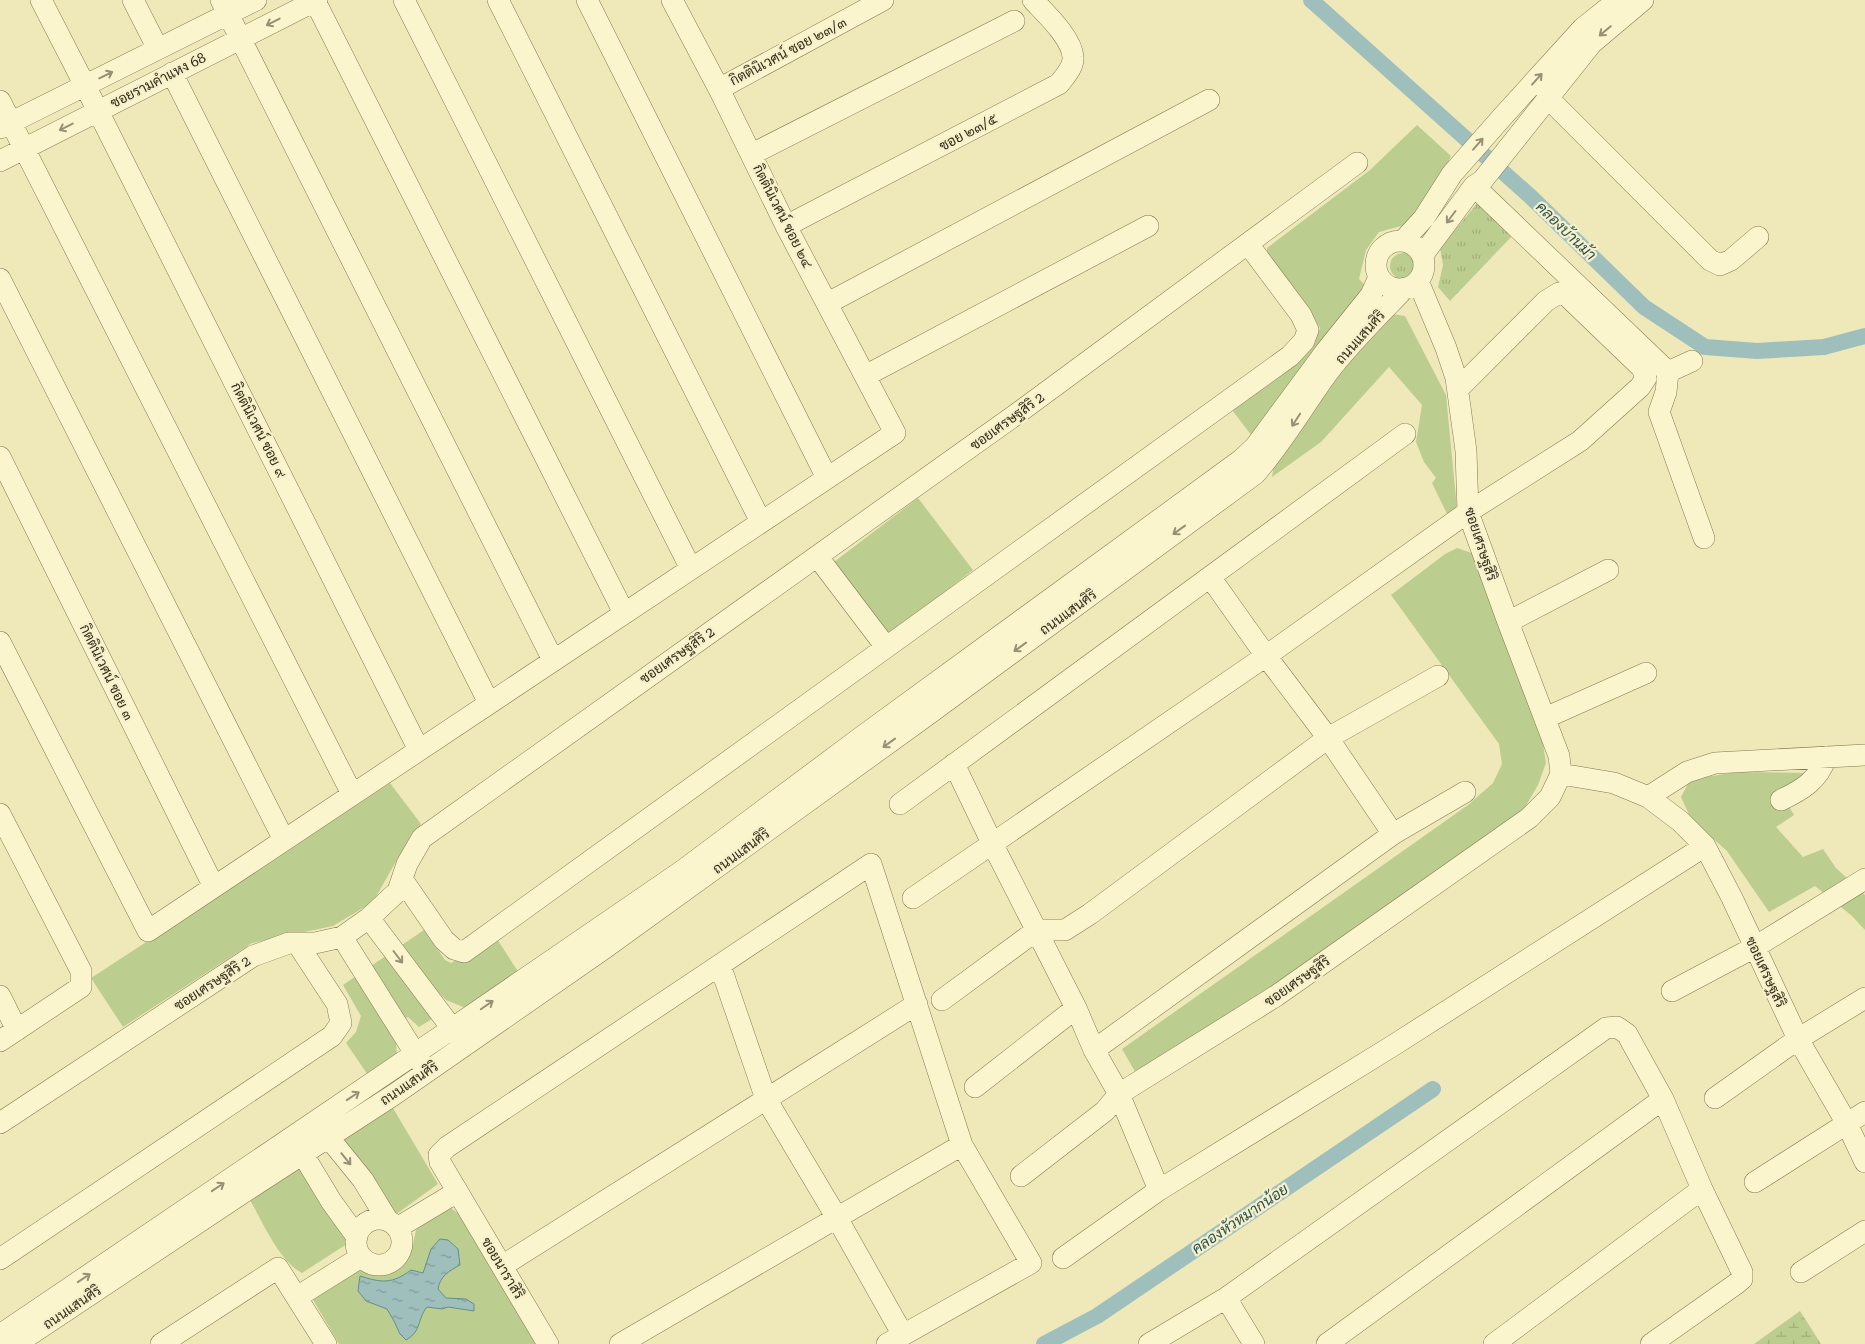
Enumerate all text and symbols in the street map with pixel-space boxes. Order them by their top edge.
street label: กิตตินิเวศน์ ซอย ๒๓/๓ [726,13,849,89]
one-way arrow [266,18,281,27]
one-way arrow [1599,26,1612,37]
street label: ซอยรามคำแหง 68 [108,49,208,111]
one-way arrow [98,70,113,79]
one-way arrow [1531,73,1543,86]
street label: ซอย ๒๓/๕ [936,110,1000,154]
one-way arrow [59,123,74,132]
one-way arrow [1472,138,1484,151]
street label: กิตตินิเวศน์ ซอย ๒๔ [750,161,817,271]
water label: คลองบ้านม้า [1532,197,1600,264]
one-way arrow [1445,210,1456,223]
street label: ถนนแสนศิริ [1332,307,1388,367]
street label: กิตตินิเวศน์ ซอย ๙ [228,379,291,480]
street label: ซอยเศรษฐสิริ 2 [967,389,1048,454]
one-way arrow [1291,412,1301,426]
street label: ซอยเศรษฐสิริ [1461,505,1500,583]
one-way arrow [1173,524,1186,535]
street label: ถนนแสนศิริ [1036,586,1100,638]
street label: กิตตินิเวศน์ ซอย ๓ [77,621,138,722]
street label: ซอยเศรษฐสิริ 2 [636,623,718,688]
one-way arrow [1013,642,1027,652]
one-way arrow [882,738,896,748]
street label: ถนนแสนศิริ [709,825,773,877]
street label: ซอยเศรษฐสิริ [1742,934,1789,1011]
one-way arrow [393,950,403,964]
street label: ซอยเศรษฐสิริ 2 [171,952,254,1014]
street label: ซอยเศรษฐสิริ [1261,952,1334,1010]
one-way arrow [480,1000,494,1010]
street label: ถนนแสนศิริ [377,1058,441,1108]
one-way arrow [346,1090,360,1101]
one-way arrow [340,1152,351,1165]
water label: คลองหัวหมากน้อย [1188,1179,1292,1258]
one-way arrow [211,1182,225,1192]
street label: ซอยนาราสิริ [478,1234,528,1302]
one-way arrow [77,1273,91,1283]
street label: ถนนแสนศิริ [40,1282,104,1332]

